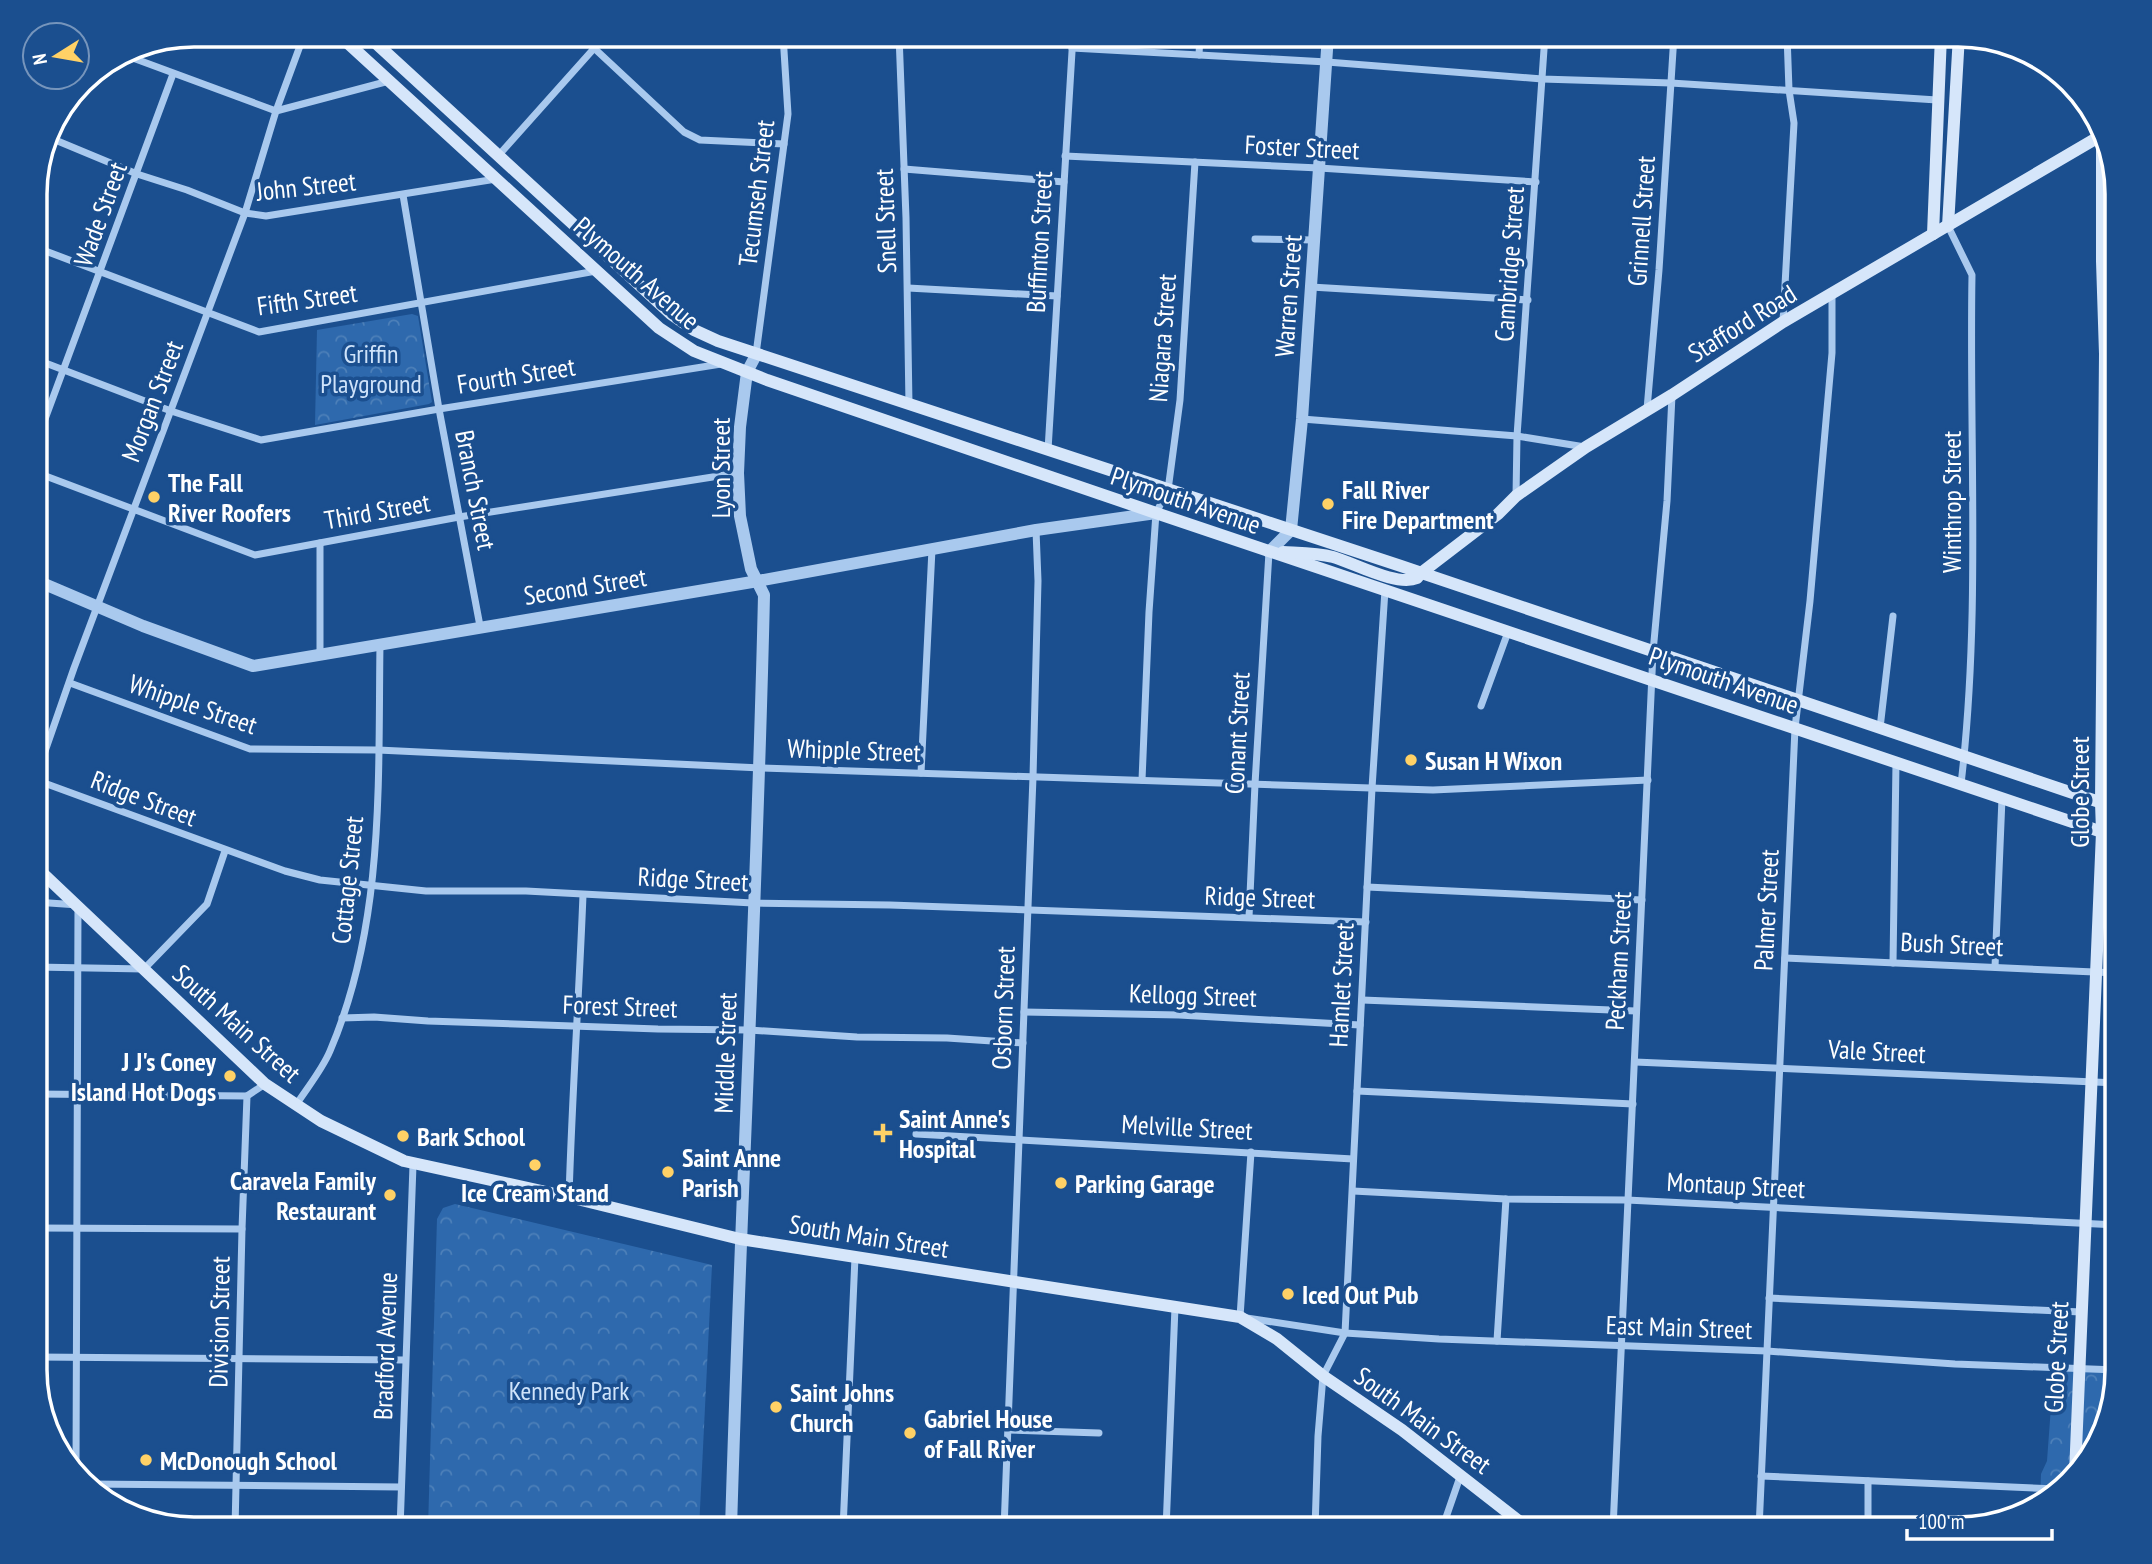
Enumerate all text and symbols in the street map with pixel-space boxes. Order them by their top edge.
north arrow [21,21,91,91]
text: N [27,52,52,67]
street label: Tecumseh Street [731,118,781,268]
street label: Foster Street [1244,128,1360,166]
street label: Grinnell Street [1620,155,1662,287]
street label: Wade Street [66,157,134,271]
street label: John Street [254,164,357,208]
street label: Snell Street [867,168,903,274]
street label: Buffinton Street [1019,170,1059,314]
street label: Cambridge Street [1487,185,1531,343]
street label: Plymouth Avenue [567,209,707,337]
street label: Warren Street [1267,234,1309,358]
street label: Niagara Street [1141,273,1183,403]
street label: Fifth Street [255,276,359,322]
street label: Stafford Road [1682,277,1802,369]
street label: Morgan Street [114,336,190,466]
park label: Griffin Playground [320,337,422,400]
street label: Fourth Street [455,349,577,401]
street label: Lyon Street [704,418,737,518]
street label: Branch Street [448,427,504,553]
street label: Winthrop Street [1935,431,1968,573]
street label: Plymouth Avenue [1107,459,1265,541]
place label: The Fall River Roofers [168,466,291,529]
place label: Fall River Fire Department [1342,473,1494,536]
street label: Third Street [322,486,432,536]
marker: The Fall River Roofers [146,489,162,505]
marker: Fall River Fire Department [1320,496,1336,512]
street label: Second Street [521,560,649,612]
street label: Plymouth Avenue [1645,639,1803,721]
street label: Whipple Street [125,667,261,741]
street label: Conant Street [1217,671,1257,795]
street label: Whipple Street [787,731,921,769]
street label: Globe Street [2063,736,2096,848]
place label: Susan H Wixon [1425,744,1562,777]
marker: Susan H Wixon [1403,752,1419,768]
street label: Ridge Street [86,763,202,833]
street label: Cottage Street [324,814,370,946]
street label: Palmer Street [1746,848,1786,972]
street label: Ridge Street [637,860,749,898]
street label: Ridge Street [1204,879,1316,915]
street label: Peckham Street [1598,891,1638,1031]
street label: Hamlet Street [1321,922,1361,1048]
street label: Bush Street [1900,925,2004,963]
street label: Osborn Street [984,946,1022,1070]
street label: South Main Street [166,957,308,1089]
street label: Kellogg Street [1129,976,1257,1014]
street label: Forest Street [562,988,678,1024]
street label: Middle Street [706,992,744,1114]
street label: Vale Street [1826,1032,1927,1070]
place label: J J's Coney Island Hot Dogs [71,1045,217,1108]
marker: J J's Coney Island Hot Dogs [222,1068,238,1084]
place label: Saint Anne's Hospital [899,1102,1010,1165]
street label: Melville Street [1121,1107,1253,1147]
place label: Bark School [417,1120,526,1153]
marker: Saint Anne's Hospital [873,1123,893,1143]
marker: Bark School [395,1128,411,1144]
place label: Saint Anne Parish [682,1141,781,1204]
marker: Ice Cream Stand [527,1157,543,1173]
place label: Caravela Family Restaurant [230,1164,377,1227]
marker: Saint Anne Parish [660,1164,676,1180]
street label: Montaup Street [1666,1165,1806,1205]
place label: Parking Garage [1075,1167,1215,1200]
marker: Parking Garage [1053,1175,1069,1191]
place label: Ice Cream Stand [461,1176,609,1209]
marker: Caravela Family Restaurant [382,1187,398,1203]
street label: South Main Street [787,1207,951,1265]
street label: Division Street [201,1256,237,1388]
street label: Bradford Avenue [366,1272,404,1420]
place label: Iced Out Pub [1302,1278,1418,1311]
marker: Iced Out Pub [1280,1286,1296,1302]
street label: Globe Street [2037,1300,2075,1414]
street label: East Main Street [1605,1308,1753,1346]
street label: South Main Street [1348,1359,1498,1481]
park label: Kennedy Park [509,1374,629,1407]
place label: Saint Johns Church [790,1376,894,1439]
marker: Saint Johns Church [768,1399,784,1415]
place label: Gabriel House of Fall River [924,1402,1053,1465]
marker: Gabriel House of Fall River [902,1425,918,1441]
place label: McDonough School [160,1444,338,1477]
marker: McDonough School [138,1452,154,1468]
scale bar [1907,1498,2052,1542]
text: 100 m [1918,1508,1964,1535]

